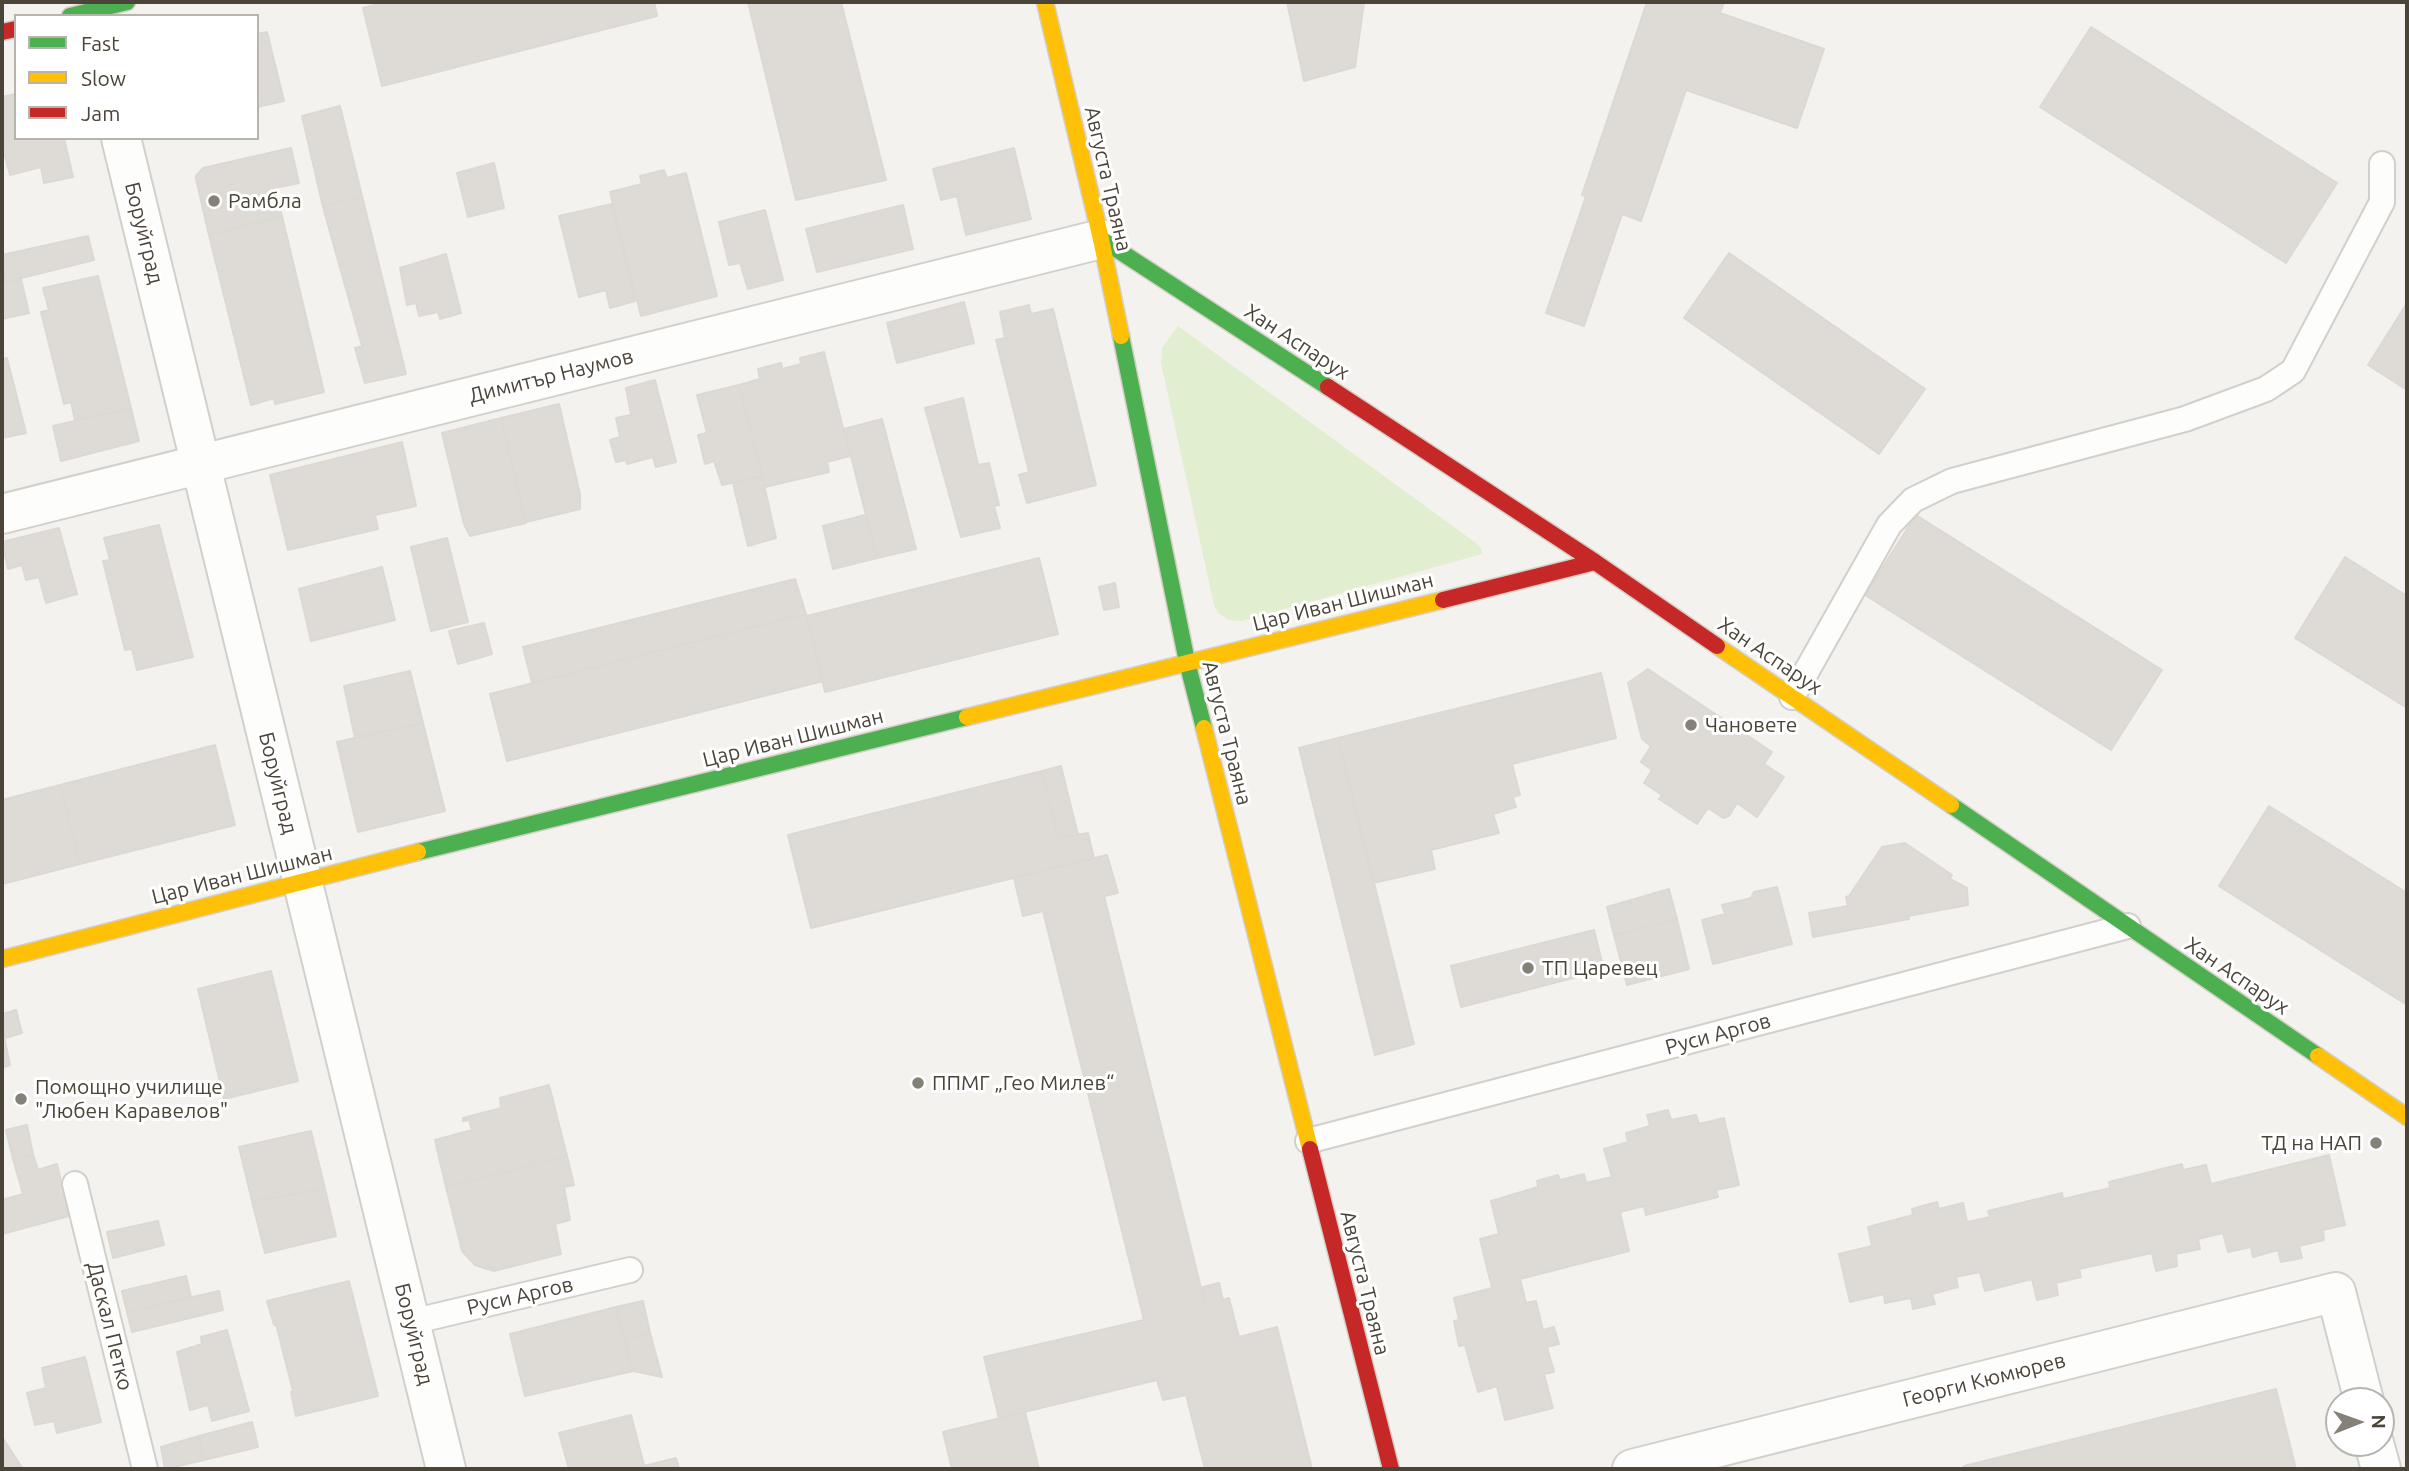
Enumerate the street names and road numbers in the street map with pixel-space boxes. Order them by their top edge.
street label: Августа Траяна [1079,104,1137,254]
street label: Боруйград [119,180,169,286]
street label: Хан Аспарух [1240,299,1354,385]
street label: Димитър Наумов [466,343,636,409]
street label: Цар Иван Шишман [1250,567,1436,637]
street label: Хан Аспарух [1713,612,1827,700]
street label: Августа Траяна [1197,658,1257,808]
street label: Цар Иван Шишман [700,703,886,773]
street label: Боруйград [253,730,303,836]
street label: Цар Иван Шишман [149,840,335,910]
street label: Хан Аспарух [2180,932,2294,1020]
street label: Руси Аргов [1662,1008,1774,1060]
street label: Августа Траяна [1335,1208,1395,1358]
street label: Даскал Петко [82,1259,138,1393]
street label: Руси Аргов [464,1272,576,1320]
street label: Боруйград [389,1281,439,1387]
street label: Георги Кюмюрев [1900,1348,2068,1412]

